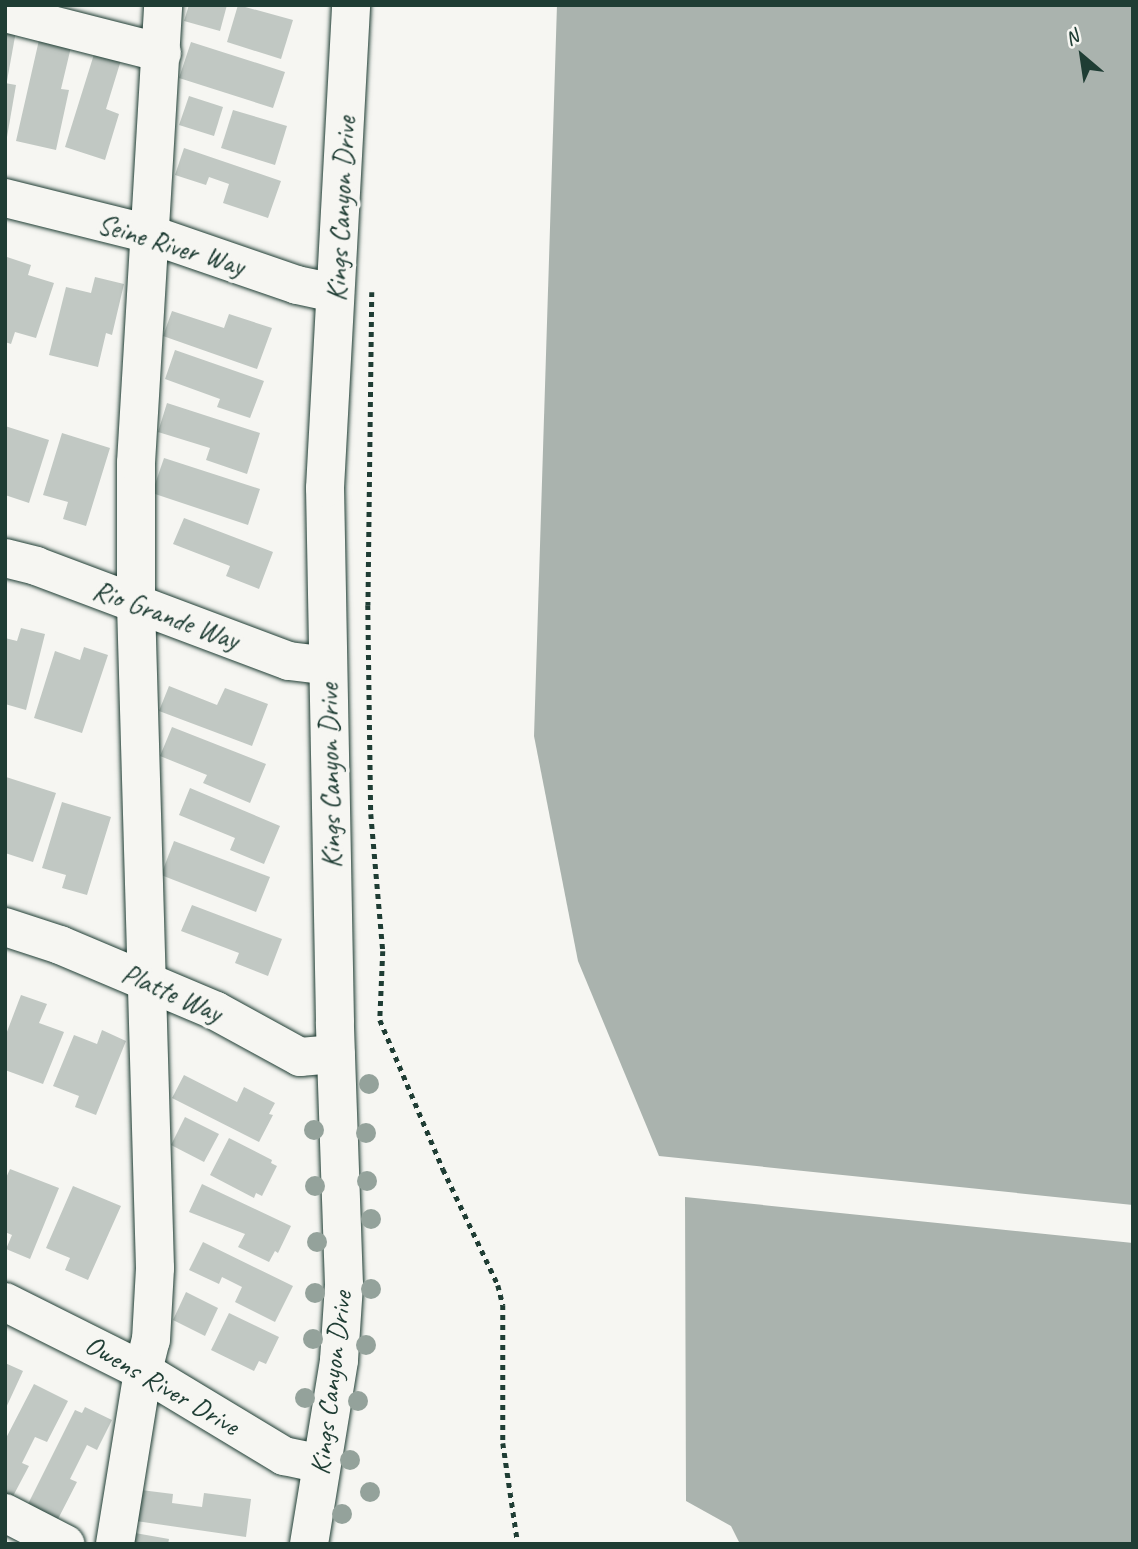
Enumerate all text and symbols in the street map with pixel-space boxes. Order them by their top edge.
north arrow [1047,21,1117,91]
text: N [1061,24,1083,51]
street label: Kings Canyon Drive [319,116,363,302]
street label: Seine River Way [93,207,249,283]
street label: Rio Grande Way [88,573,244,657]
street label: Kings Canyon Drive [312,683,348,869]
street label: Platte Way [117,956,227,1030]
street label: Kings Canyon Drive [303,1289,359,1477]
street label: Owens River Drive [79,1327,245,1443]

